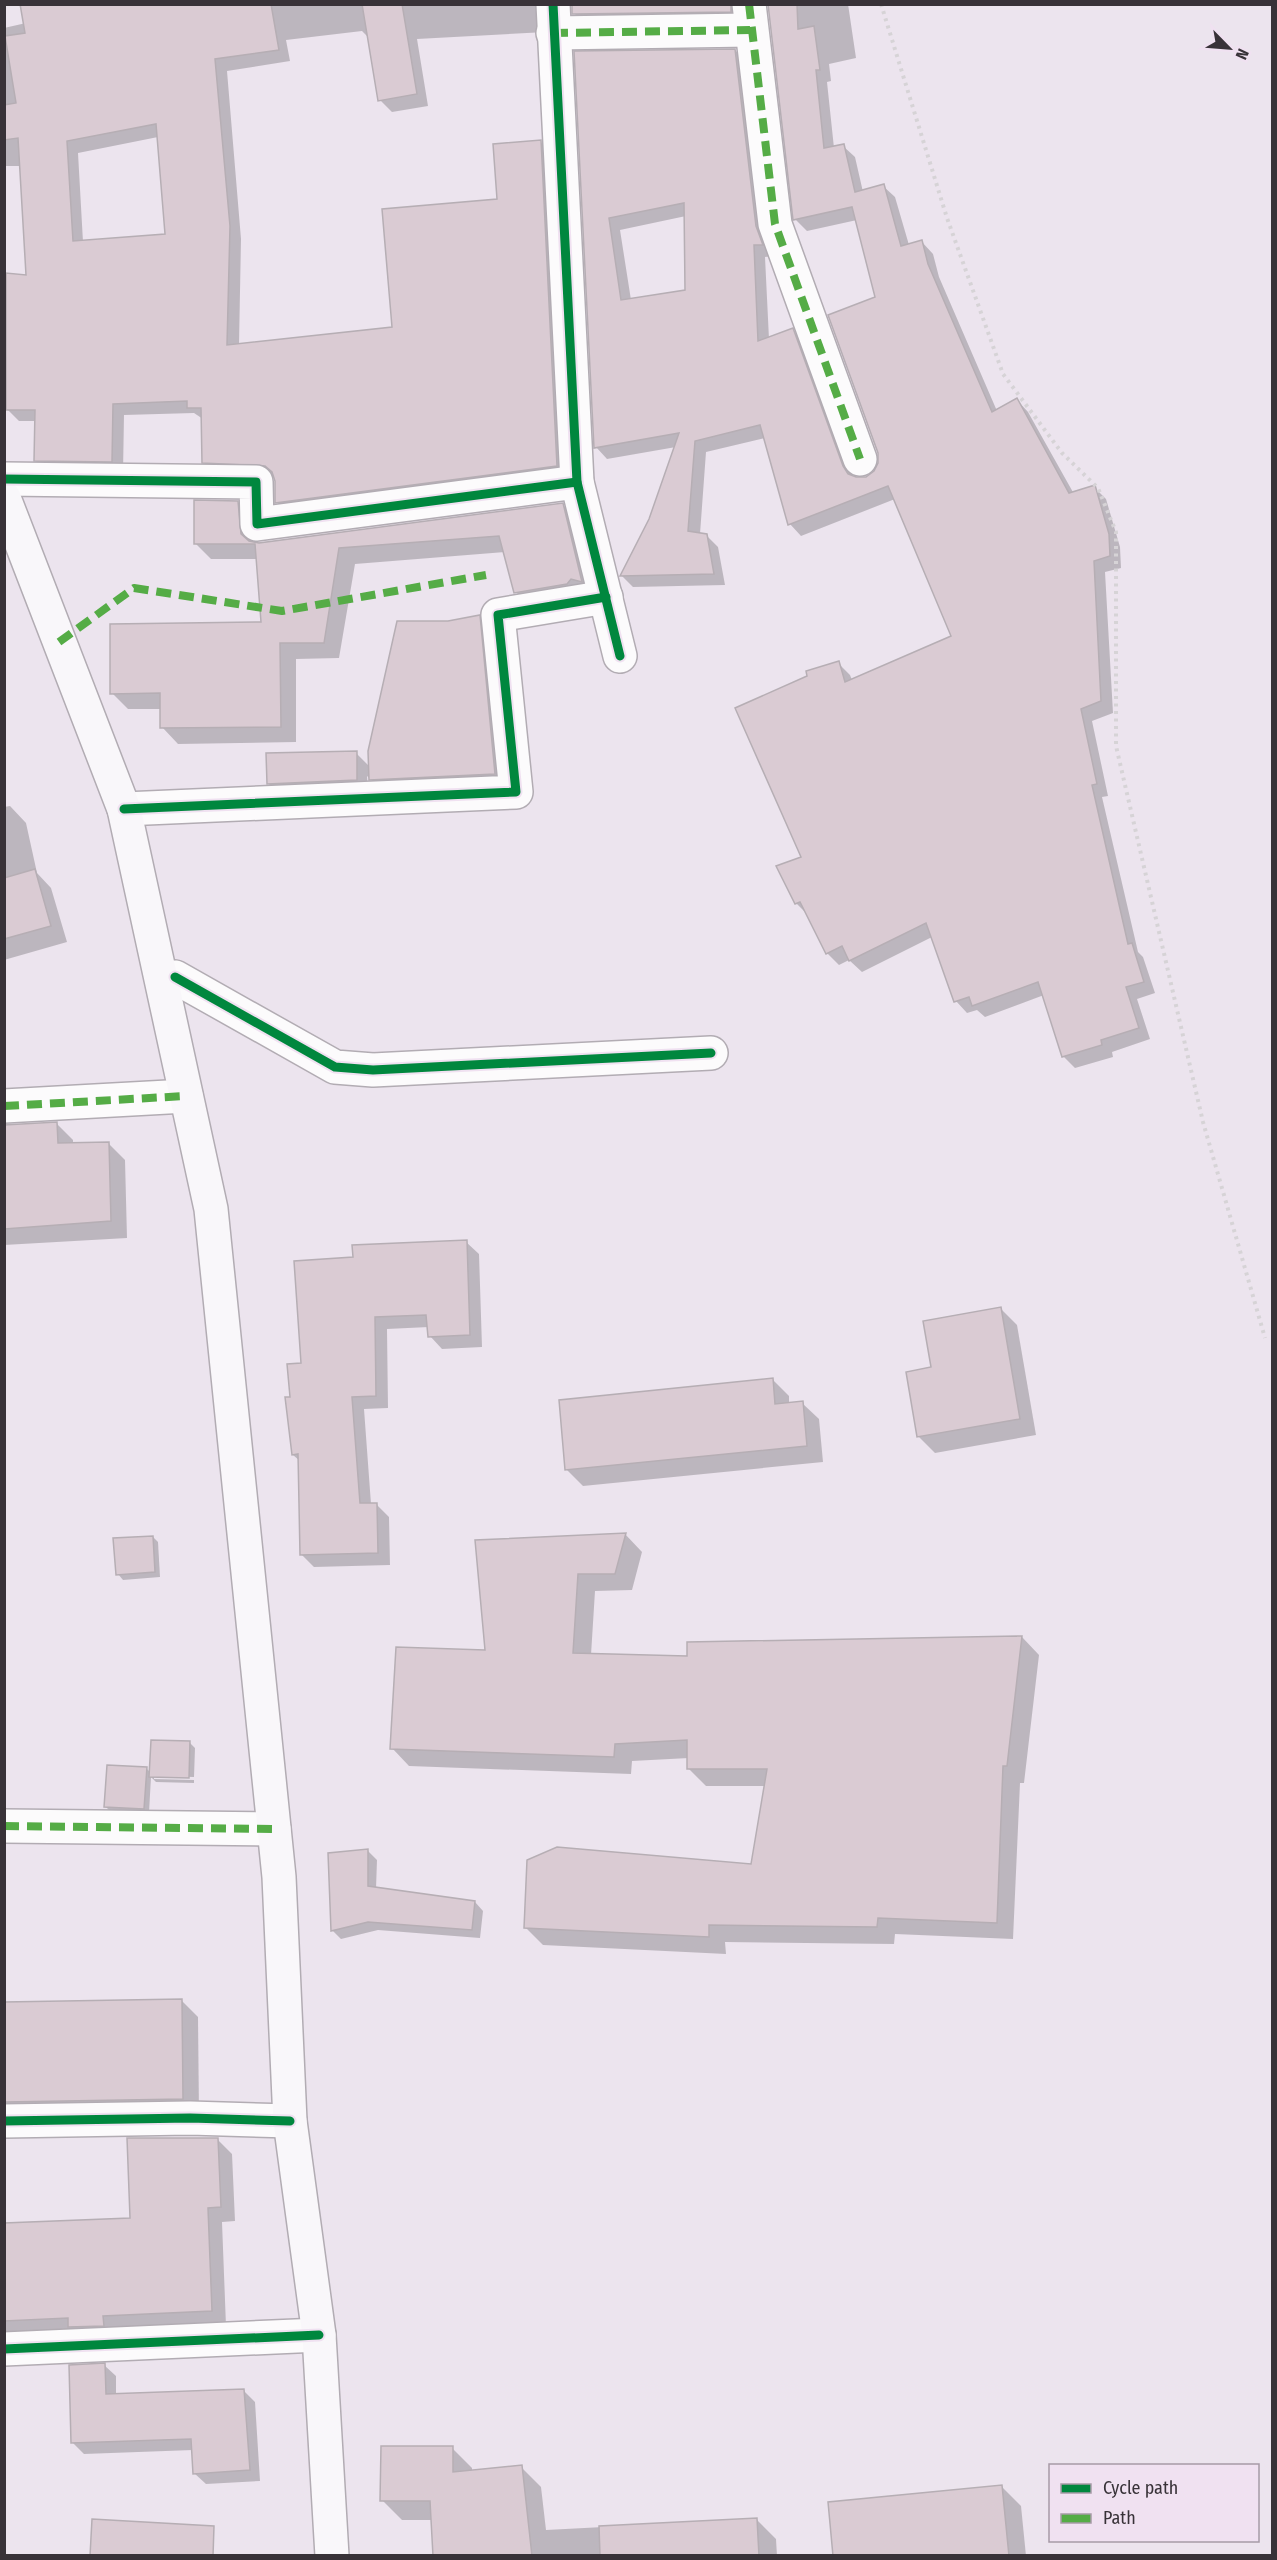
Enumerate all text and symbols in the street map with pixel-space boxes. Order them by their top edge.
north arrow [1199,18,1259,78]
text: N [1232,46,1253,62]
legend [1049,2464,1259,2542]
text: Cycle path [1103,2477,1178,2499]
text: Path [1103,2507,1136,2529]

